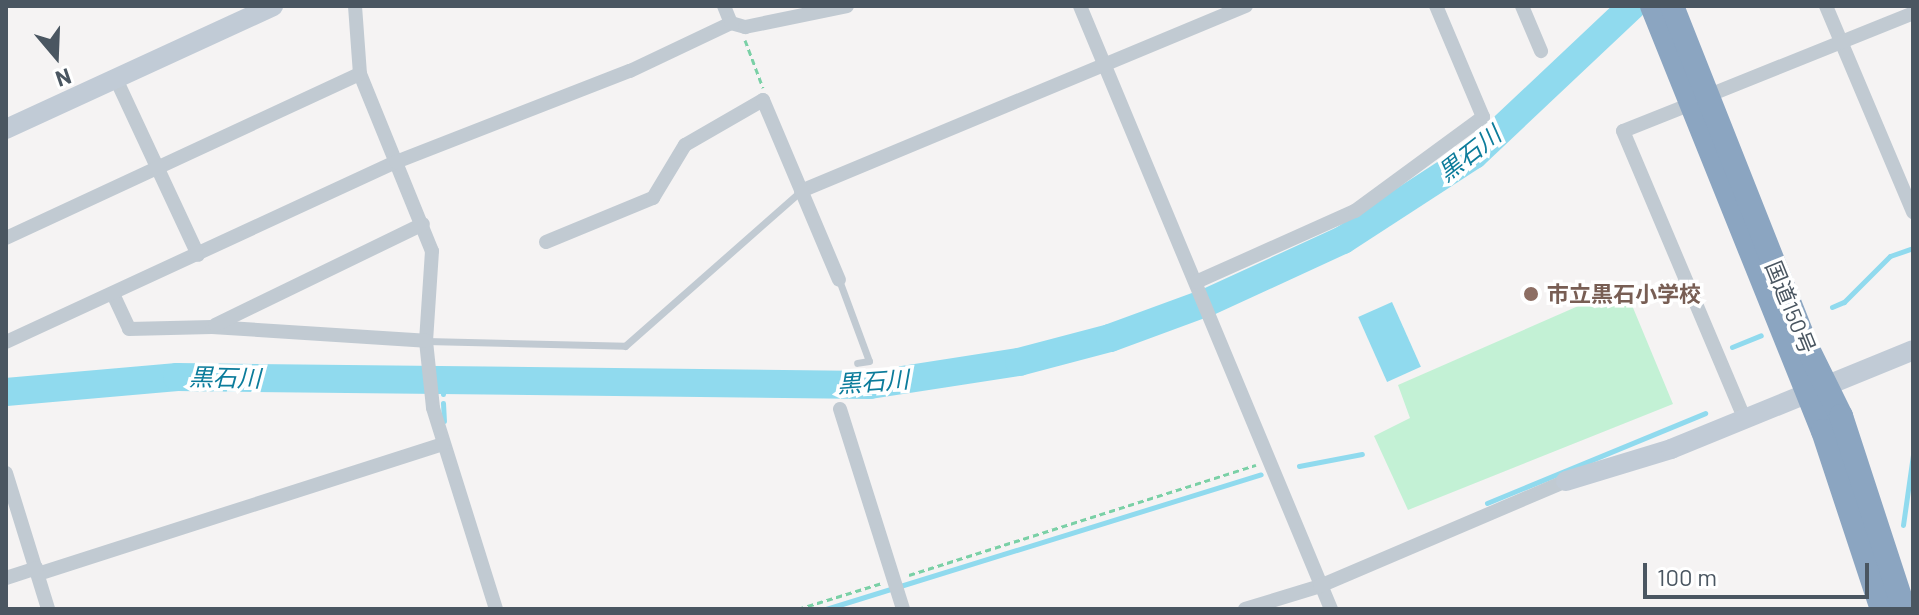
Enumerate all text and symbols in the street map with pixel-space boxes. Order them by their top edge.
north arrow [16,16,96,96]
text: N [53,64,75,93]
water label: 黒石川 [1432,119,1506,187]
street label: 国道150号 [1761,257,1821,357]
place label: 市立黒石小学校 [1547,281,1701,307]
marker: 市立黒石小学校 [1522,285,1540,303]
water label: 黒石川 [189,362,261,392]
water label: 黒石川 [836,364,910,398]
scale bar [1647,547,1873,597]
text: 100 m [1657,562,1717,591]

